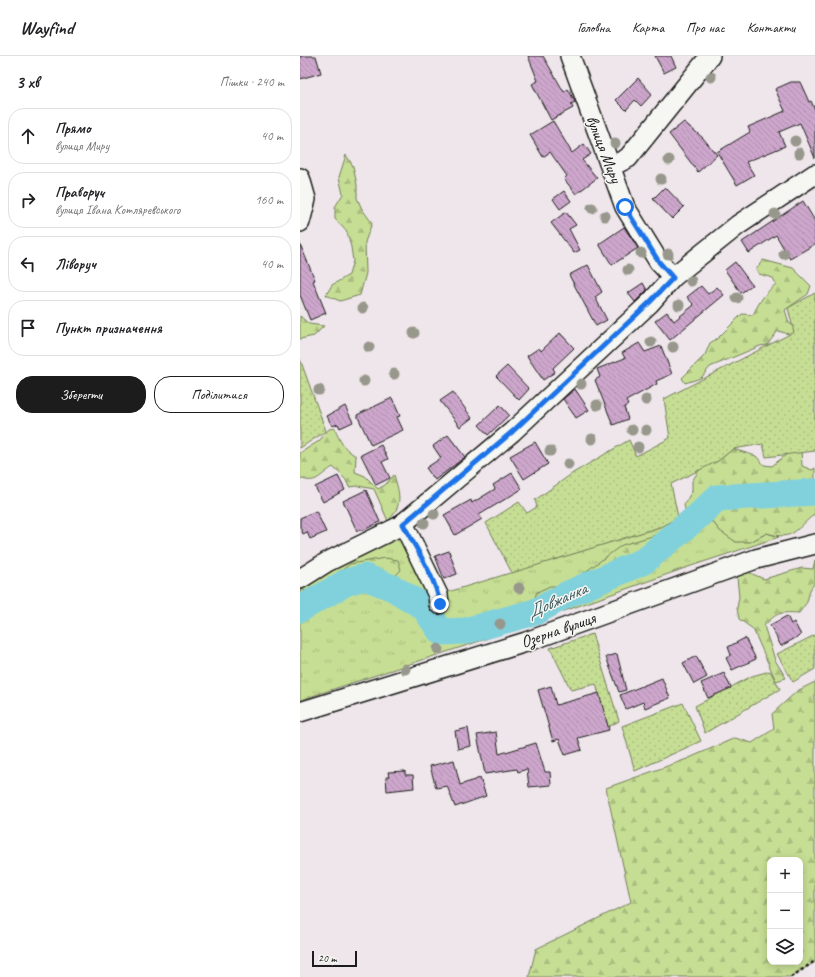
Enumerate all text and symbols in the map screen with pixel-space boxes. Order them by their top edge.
text: Wayfind [20,16,73,40]
text: Головна [577,19,610,36]
text: Карта [632,19,664,36]
text: Про нас [686,19,725,36]
text: Контакти [747,19,795,36]
text: 3 хв [16,72,39,93]
text: Пішки · 240 m [220,74,284,90]
street label: вулиця Миру [582,112,627,187]
text: Прямо [55,119,91,138]
icon: ahead [17,125,39,147]
text: 40 m [261,128,283,144]
text: вулиця Миру [55,138,109,154]
text: Праворуч [55,183,104,202]
icon: right [17,189,39,211]
text: 160 m [255,192,283,208]
route start [616,198,634,216]
text: вулиця Івана Котляревського [55,202,180,218]
icon: left [17,253,39,275]
text: Ліворуч [55,255,96,274]
text: 40 m [261,256,283,272]
icon: arrive [17,317,39,339]
text: Пункт призначення [55,319,162,338]
button: Зберегти [16,376,146,413]
button: Поділитися [154,376,284,413]
water label: Довжанка [523,576,592,623]
route end [431,595,449,613]
street label: Озерна вулиця [518,607,600,653]
map controls [767,857,803,965]
button: + [767,857,803,893]
button: − [767,893,803,929]
button: layers [767,929,803,965]
scale bar [312,949,357,968]
text: 20 m [318,951,337,965]

